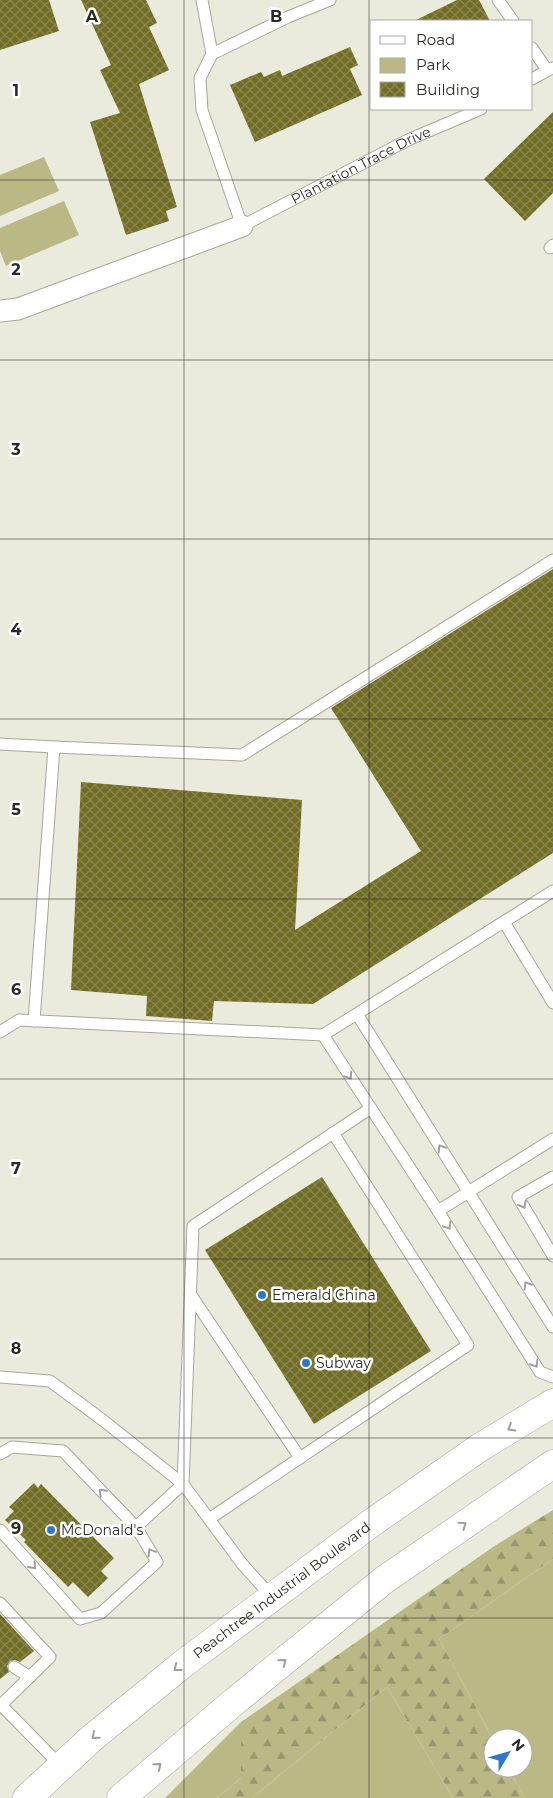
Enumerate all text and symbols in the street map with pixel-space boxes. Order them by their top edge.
text: A [85,7,99,26]
text: B [270,7,282,26]
legend [370,20,533,110]
text: Road [416,30,455,49]
text: Park [416,55,450,74]
text: Building [416,80,480,99]
text: 1 [13,81,19,100]
street label: Plantation Trace Drive [288,122,433,208]
text: 2 [11,260,21,279]
text: 3 [10,440,21,459]
text: 4 [10,620,22,639]
text: 5 [11,800,21,819]
text: 6 [11,980,21,999]
one-way arrow [343,1071,353,1080]
one-way arrow [438,1144,448,1153]
text: 7 [11,1159,21,1178]
one-way arrow [517,1199,527,1208]
one-way arrow [442,1221,451,1230]
one-way arrow [524,1282,534,1291]
place label: Emerald China [272,1286,376,1304]
marker: Emerald China [256,1289,268,1301]
text: 8 [11,1339,21,1358]
place label: Subway [316,1354,371,1372]
marker: Subway [300,1357,312,1369]
one-way arrow [528,1359,538,1368]
one-way arrow [508,1422,517,1432]
one-way arrow [99,1489,108,1498]
street label: Peachtree Industrial Boulevard [189,1518,374,1662]
text: 9 [11,1519,21,1538]
place label: McDonald's [61,1521,143,1539]
one-way arrow [457,1522,467,1531]
marker: McDonald's [45,1524,57,1536]
one-way arrow [147,1549,157,1558]
one-way arrow [27,1560,36,1569]
one-way arrow [277,1660,286,1668]
one-way arrow [174,1662,183,1671]
north arrow [483,1728,533,1778]
one-way arrow [91,1730,100,1739]
text: N [508,1735,529,1755]
one-way arrow [152,1763,161,1772]

